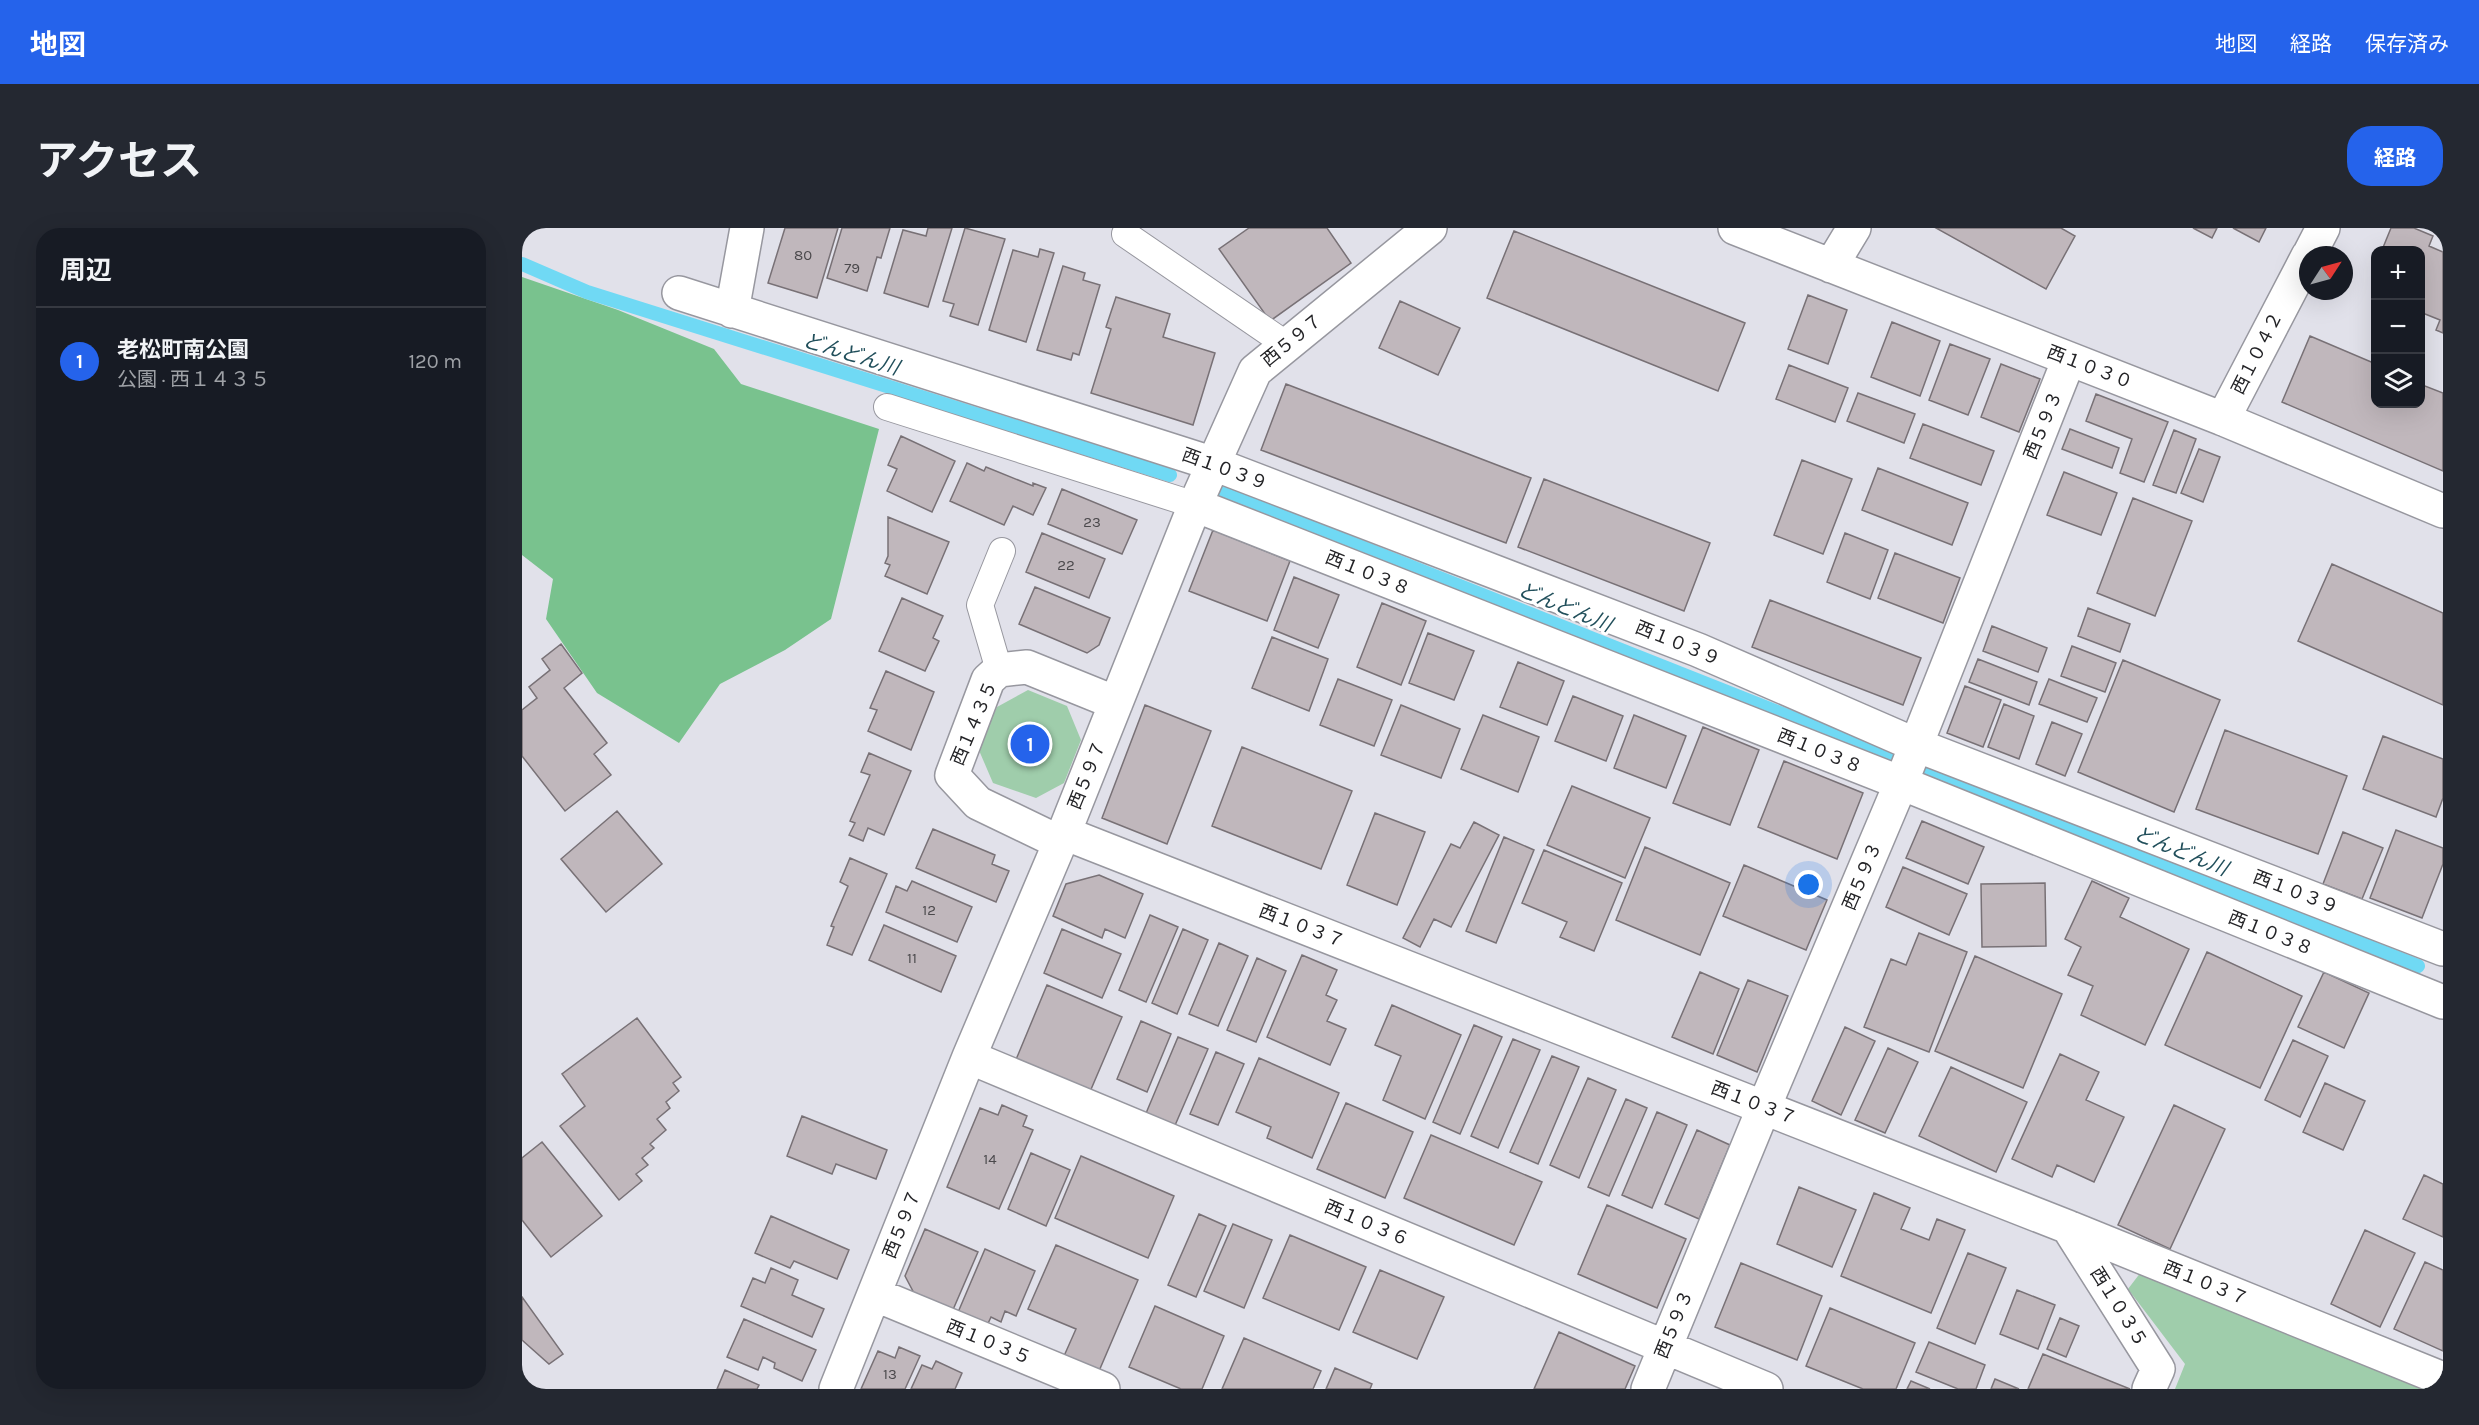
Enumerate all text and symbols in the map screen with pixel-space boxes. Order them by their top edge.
text: 地図 [30,28,86,61]
text: 地図 [2215,32,2257,56]
text: 経路 [2290,32,2332,56]
text: 保存済み [2365,32,2449,56]
button: 経路 [2347,126,2443,186]
text: アクセス [36,136,202,186]
house number: 80 [794,246,812,264]
north arrow [2299,246,2353,300]
map controls [2371,246,2425,408]
button: + [2371,246,2425,300]
text: 周辺 [60,255,112,286]
house number: 79 [844,259,860,277]
button: − [2371,300,2425,354]
street label: 西１０４２ [2227,308,2287,398]
street label: 西５９７ [1257,309,1327,371]
water label: どんどん川 [800,328,904,380]
text: 老松町南公園 [117,337,249,363]
street label: 西１０３０ [2044,341,2136,393]
text: 1 [76,350,83,373]
text: 120 m [408,350,462,373]
button: layers [2371,354,2425,408]
text: 公園 · 西１４３５ [117,368,270,391]
street label: 西５９３ [2019,388,2067,462]
street label: 西１０３９ [1179,443,1271,495]
house number: 23 [1083,513,1101,531]
street label: 西１０３８ [1322,546,1414,600]
house number: 22 [1057,556,1075,574]
water label: どんどん川 [1515,578,1617,637]
street label: 西１０３９ [1632,616,1724,670]
street label: 西１４３５ [946,677,1002,769]
pin: 1 [1010,722,1050,766]
street label: 西１０３８ [1774,724,1866,778]
street label: 西５９７ [1063,738,1111,812]
water label: どんどん川 [2131,822,2233,881]
street label: 西５９３ [1838,839,1886,913]
street label: 西１０３９ [2250,866,2342,918]
your location [1794,870,1823,899]
street label: 西１０３７ [1256,900,1348,952]
house number: 12 [922,901,936,919]
street label: 西１０３８ [2225,906,2317,960]
house number: 11 [907,949,917,967]
street label: 西１０３７ [1708,1077,1800,1129]
house number: 14 [983,1150,997,1168]
street label: 西５９７ [878,1187,926,1261]
street label: 西１０３６ [1321,1195,1413,1251]
street label: 西１０３７ [2160,1256,2252,1310]
street label: 西１０３５ [2086,1263,2152,1351]
street label: 西５９３ [1650,1287,1698,1361]
street label: 西１０３５ [943,1315,1035,1369]
house number: 13 [883,1365,897,1383]

